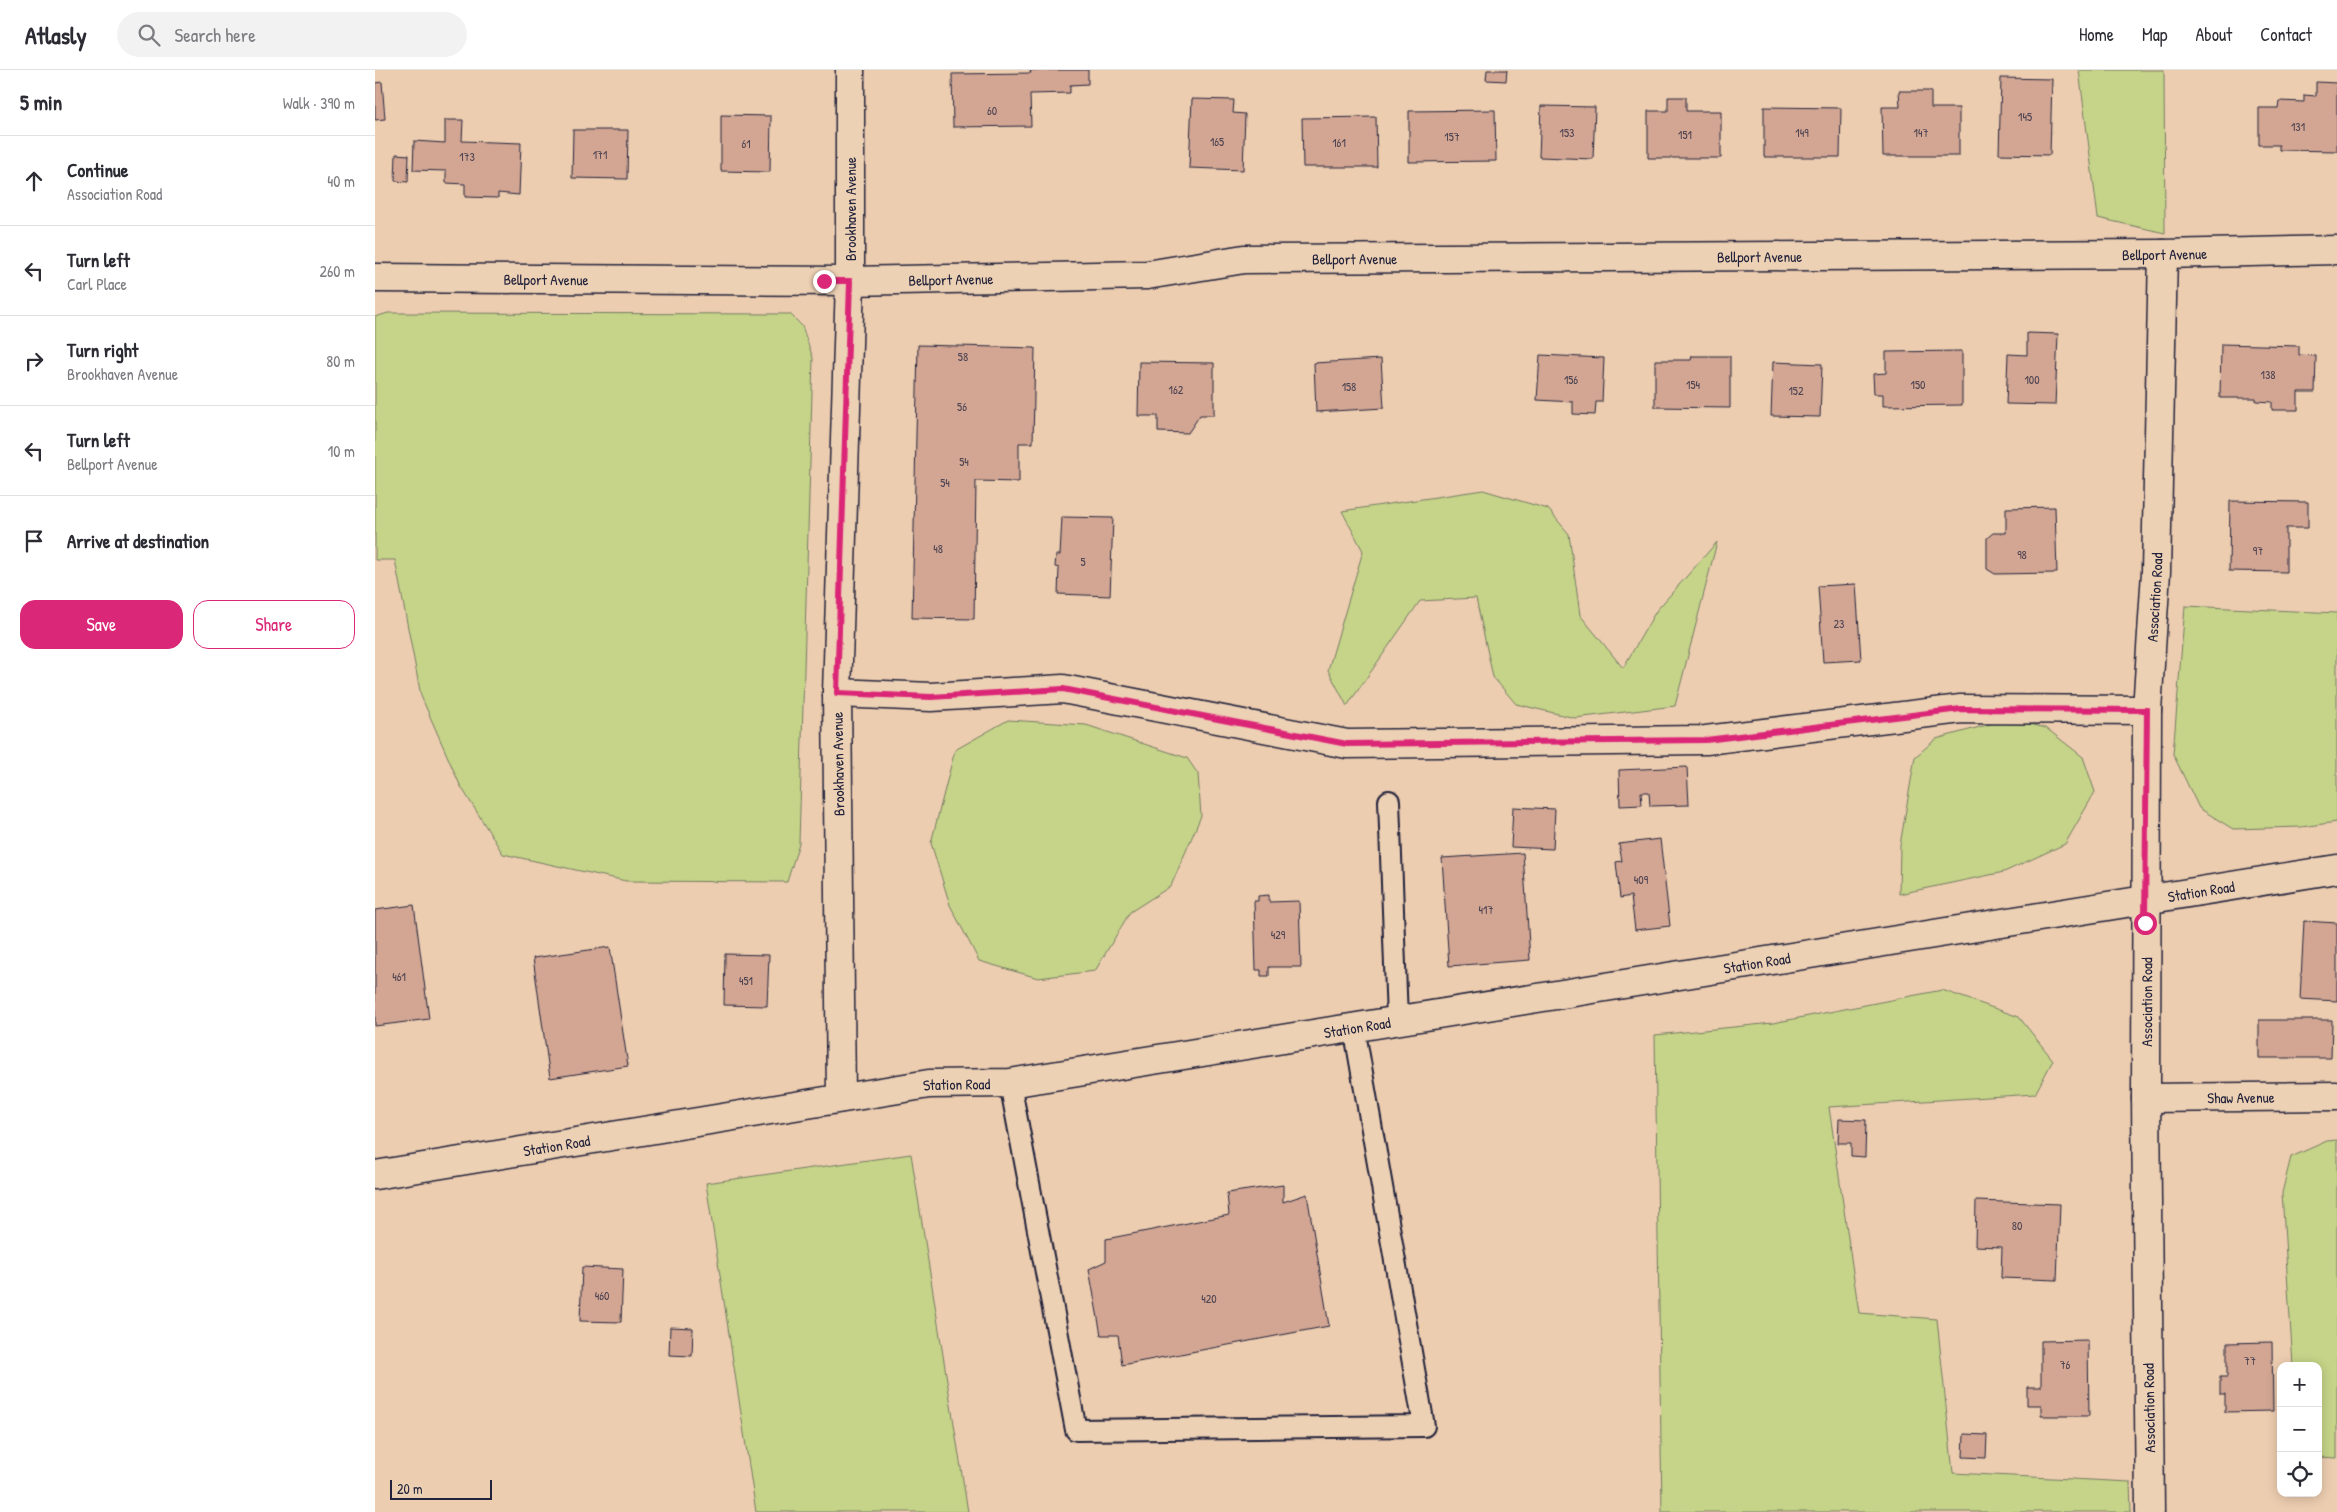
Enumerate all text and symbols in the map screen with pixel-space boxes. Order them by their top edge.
search box [117,12,467,57]
text: Atlasly [25,19,87,51]
icon: search [135,21,163,49]
text: Search here [175,22,256,48]
text: Home [2079,22,2114,47]
text: Map [2142,22,2167,47]
text: About [2195,22,2232,47]
text: Contact [2260,22,2312,47]
text: 5 min [20,88,62,117]
text: Walk · 390 m [283,92,355,114]
house number: 60 [987,102,997,119]
house number: 145 [2018,108,2032,125]
house number: 131 [2291,118,2305,135]
house number: 153 [1560,124,1574,141]
house number: 149 [1795,124,1809,141]
house number: 147 [1914,124,1928,141]
house number: 151 [1678,126,1692,143]
house number: 157 [1444,128,1460,145]
house number: 165 [1210,133,1224,150]
house number: 161 [1332,134,1346,151]
house number: 61 [741,135,751,152]
house number: 171 [593,146,607,163]
house number: 173 [459,148,475,165]
text: Continue [67,157,128,183]
street label: Brookhaven Avenue [840,157,861,261]
icon: ahead [20,167,48,195]
text: 40 m [327,170,355,192]
text: Association Road [67,183,162,205]
street label: Bellport Avenue [2122,242,2207,265]
street label: Bellport Avenue [1717,245,1802,267]
text: Turn left [67,247,130,273]
street label: Bellport Avenue [1312,248,1397,269]
icon: left [20,257,48,285]
text: 260 m [319,260,355,282]
street label: Bellport Avenue [503,268,589,290]
street label: Bellport Avenue [908,268,994,290]
route end [813,270,836,293]
text: Carl Place [67,273,127,295]
text: Turn right [67,337,138,363]
icon: right [20,347,48,375]
house number: 58 [958,348,968,365]
text: 80 m [326,350,355,372]
text: Brookhaven Avenue [67,363,178,385]
house number: 138 [2261,366,2275,383]
house number: 156 [1564,371,1578,388]
house number: 100 [2024,371,2040,388]
house number: 154 [1686,376,1700,393]
house number: 150 [1911,376,1925,393]
house number: 158 [1342,378,1356,395]
house number: 162 [1169,381,1184,398]
house number: 152 [1788,382,1804,399]
house number: 56 [957,398,967,415]
text: Turn left [67,427,130,453]
icon: left [20,437,48,465]
text: 10 m [327,440,355,462]
text: Bellport Avenue [67,453,158,475]
house number: 54 [959,453,969,470]
house number: 54 [940,474,950,491]
icon: arrive [20,527,48,555]
text: Arrive at destination [67,528,209,554]
house number: 48 [933,540,943,557]
house number: 97 [2253,542,2263,559]
house number: 98 [2017,546,2027,563]
street label: Association Road [2141,552,2167,643]
house number: 5 [1080,553,1086,570]
button: Save [20,600,183,649]
button: Share [193,600,355,649]
house number: 23 [1834,615,1845,632]
street label: Brookhaven Avenue [827,712,849,816]
house number: 409 [1634,871,1649,888]
street label: Station Road [2166,875,2236,907]
house number: 417 [1479,901,1493,918]
route start [2134,912,2157,935]
house number: 429 [1271,926,1286,943]
street label: Station Road [1722,947,1792,978]
street label: Association Road [2136,957,2157,1047]
house number: 461 [392,968,406,985]
house number: 451 [739,972,753,989]
street label: Station Road [1322,1011,1392,1043]
street label: Station Road [921,1073,991,1095]
street label: Shaw Avenue [2207,1086,2275,1108]
street label: Station Road [522,1129,592,1161]
house number: 80 [2012,1217,2022,1234]
house number: 460 [595,1287,609,1304]
house number: 420 [1201,1290,1217,1307]
house number: 77 [2244,1352,2256,1369]
house number: 76 [2060,1356,2071,1373]
map controls [2277,1362,2322,1497]
button: + [2277,1362,2322,1407]
street label: Association Road [2138,1363,2160,1453]
button: − [2277,1407,2322,1452]
button: locate [2277,1452,2322,1497]
scale bar [390,1477,493,1500]
text: 20 m [397,1479,423,1498]

